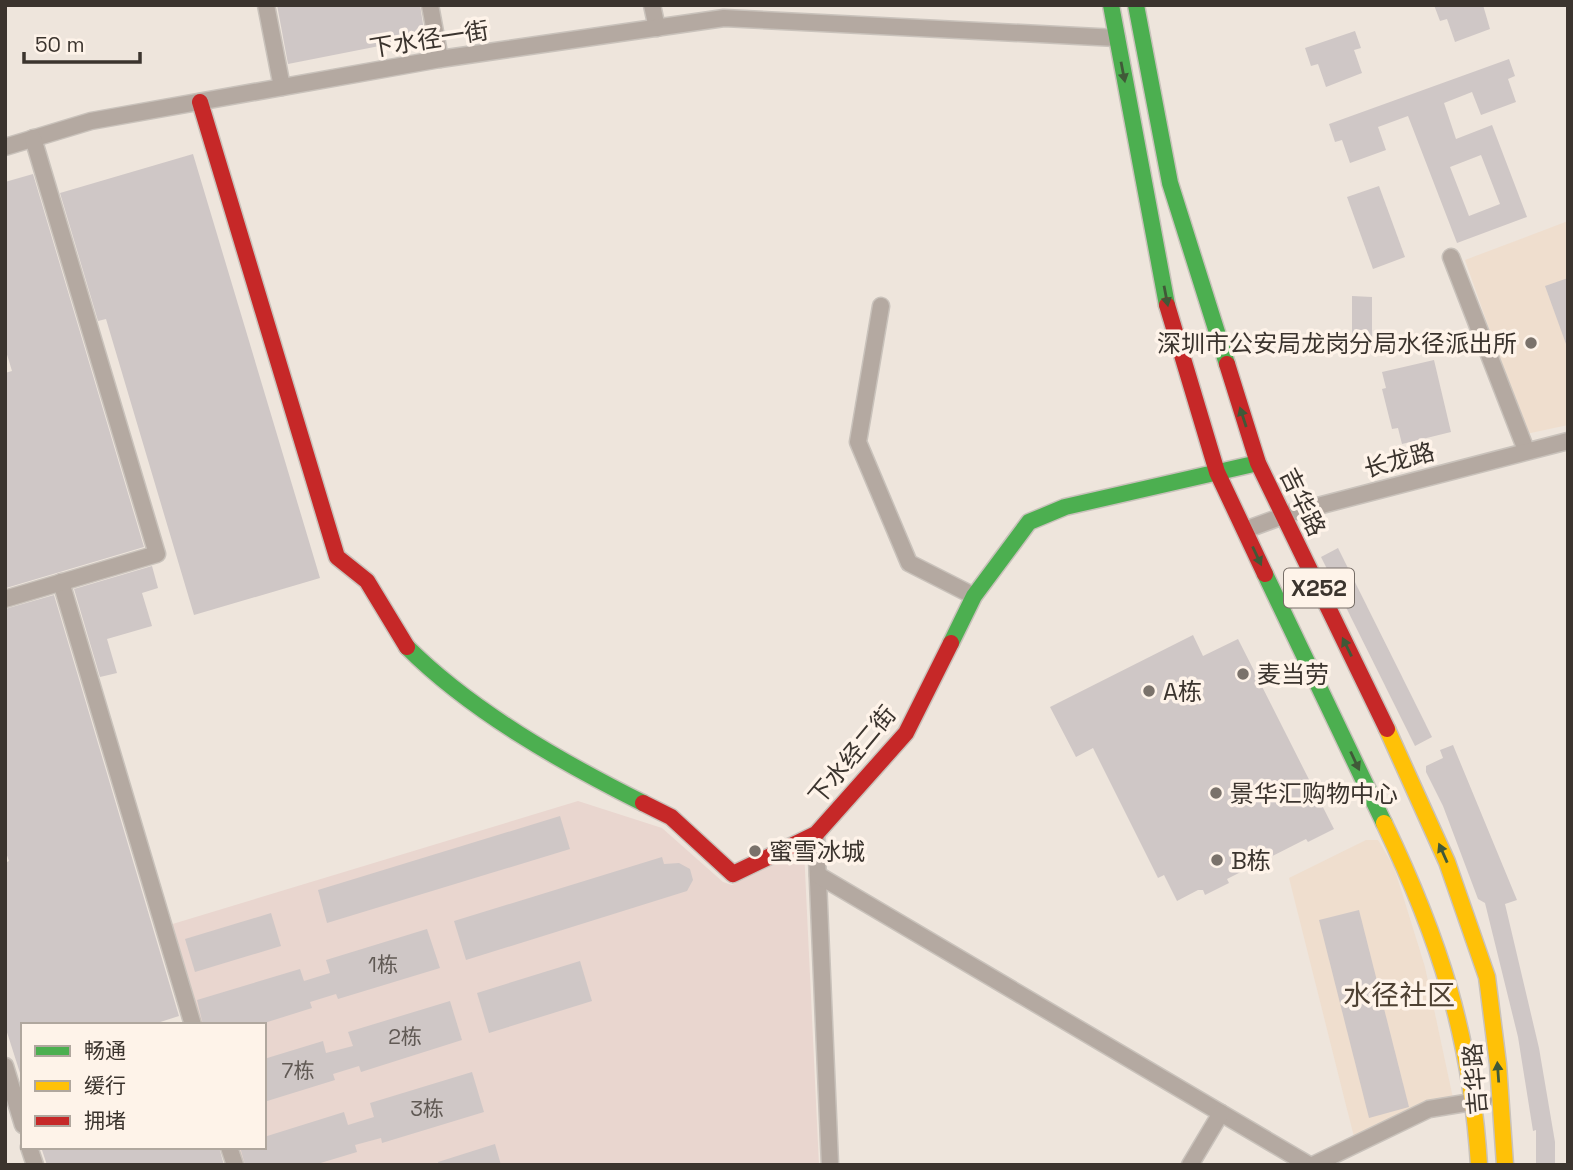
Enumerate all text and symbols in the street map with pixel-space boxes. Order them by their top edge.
street label: 下水径一街 [367,14,491,64]
scale bar [24,21,140,65]
text: 50 m [35,31,85,58]
one-way arrow [1118,61,1129,83]
one-way arrow [1161,285,1172,307]
place label: 深圳市公安局龙岗分局水径派出所 [1157,328,1517,359]
marker: 深圳市公安局龙岗分局水径派出所 [1523,335,1539,351]
one-way arrow [1238,407,1248,428]
street label: 长龙路 [1360,436,1438,484]
street label: 吉华路 [1273,463,1333,541]
one-way arrow [1252,546,1263,566]
road number: X252 [1284,568,1354,608]
one-way arrow [1342,637,1353,657]
place label: 麦当劳 [1257,659,1329,690]
marker: 麦当劳 [1235,666,1251,682]
place label: A栋 [1163,676,1202,707]
marker: A栋 [1141,683,1157,699]
street label: 下水经二街 [802,699,902,811]
one-way arrow [1349,751,1361,771]
place label: 景华汇购物中心 [1230,778,1398,809]
marker: 景华汇购物中心 [1208,785,1224,801]
place label: 蜜雪冰城 [769,836,865,867]
marker: 蜜雪冰城 [747,843,763,859]
one-way arrow [1437,843,1449,863]
place label: B栋 [1231,845,1271,876]
marker: B栋 [1209,852,1225,868]
house number: 1栋 [368,951,398,978]
district label: 水径社区 [1343,977,1455,1013]
legend [21,1023,266,1149]
house number: 2栋 [388,1023,422,1050]
text: 畅通 [84,1037,126,1064]
street label: 吉华路 [1456,1042,1494,1116]
house number: 7栋 [282,1057,314,1084]
one-way arrow [1493,1061,1504,1083]
text: 缓行 [84,1072,126,1099]
house number: 3栋 [410,1095,444,1122]
text: 拥堵 [84,1107,126,1134]

